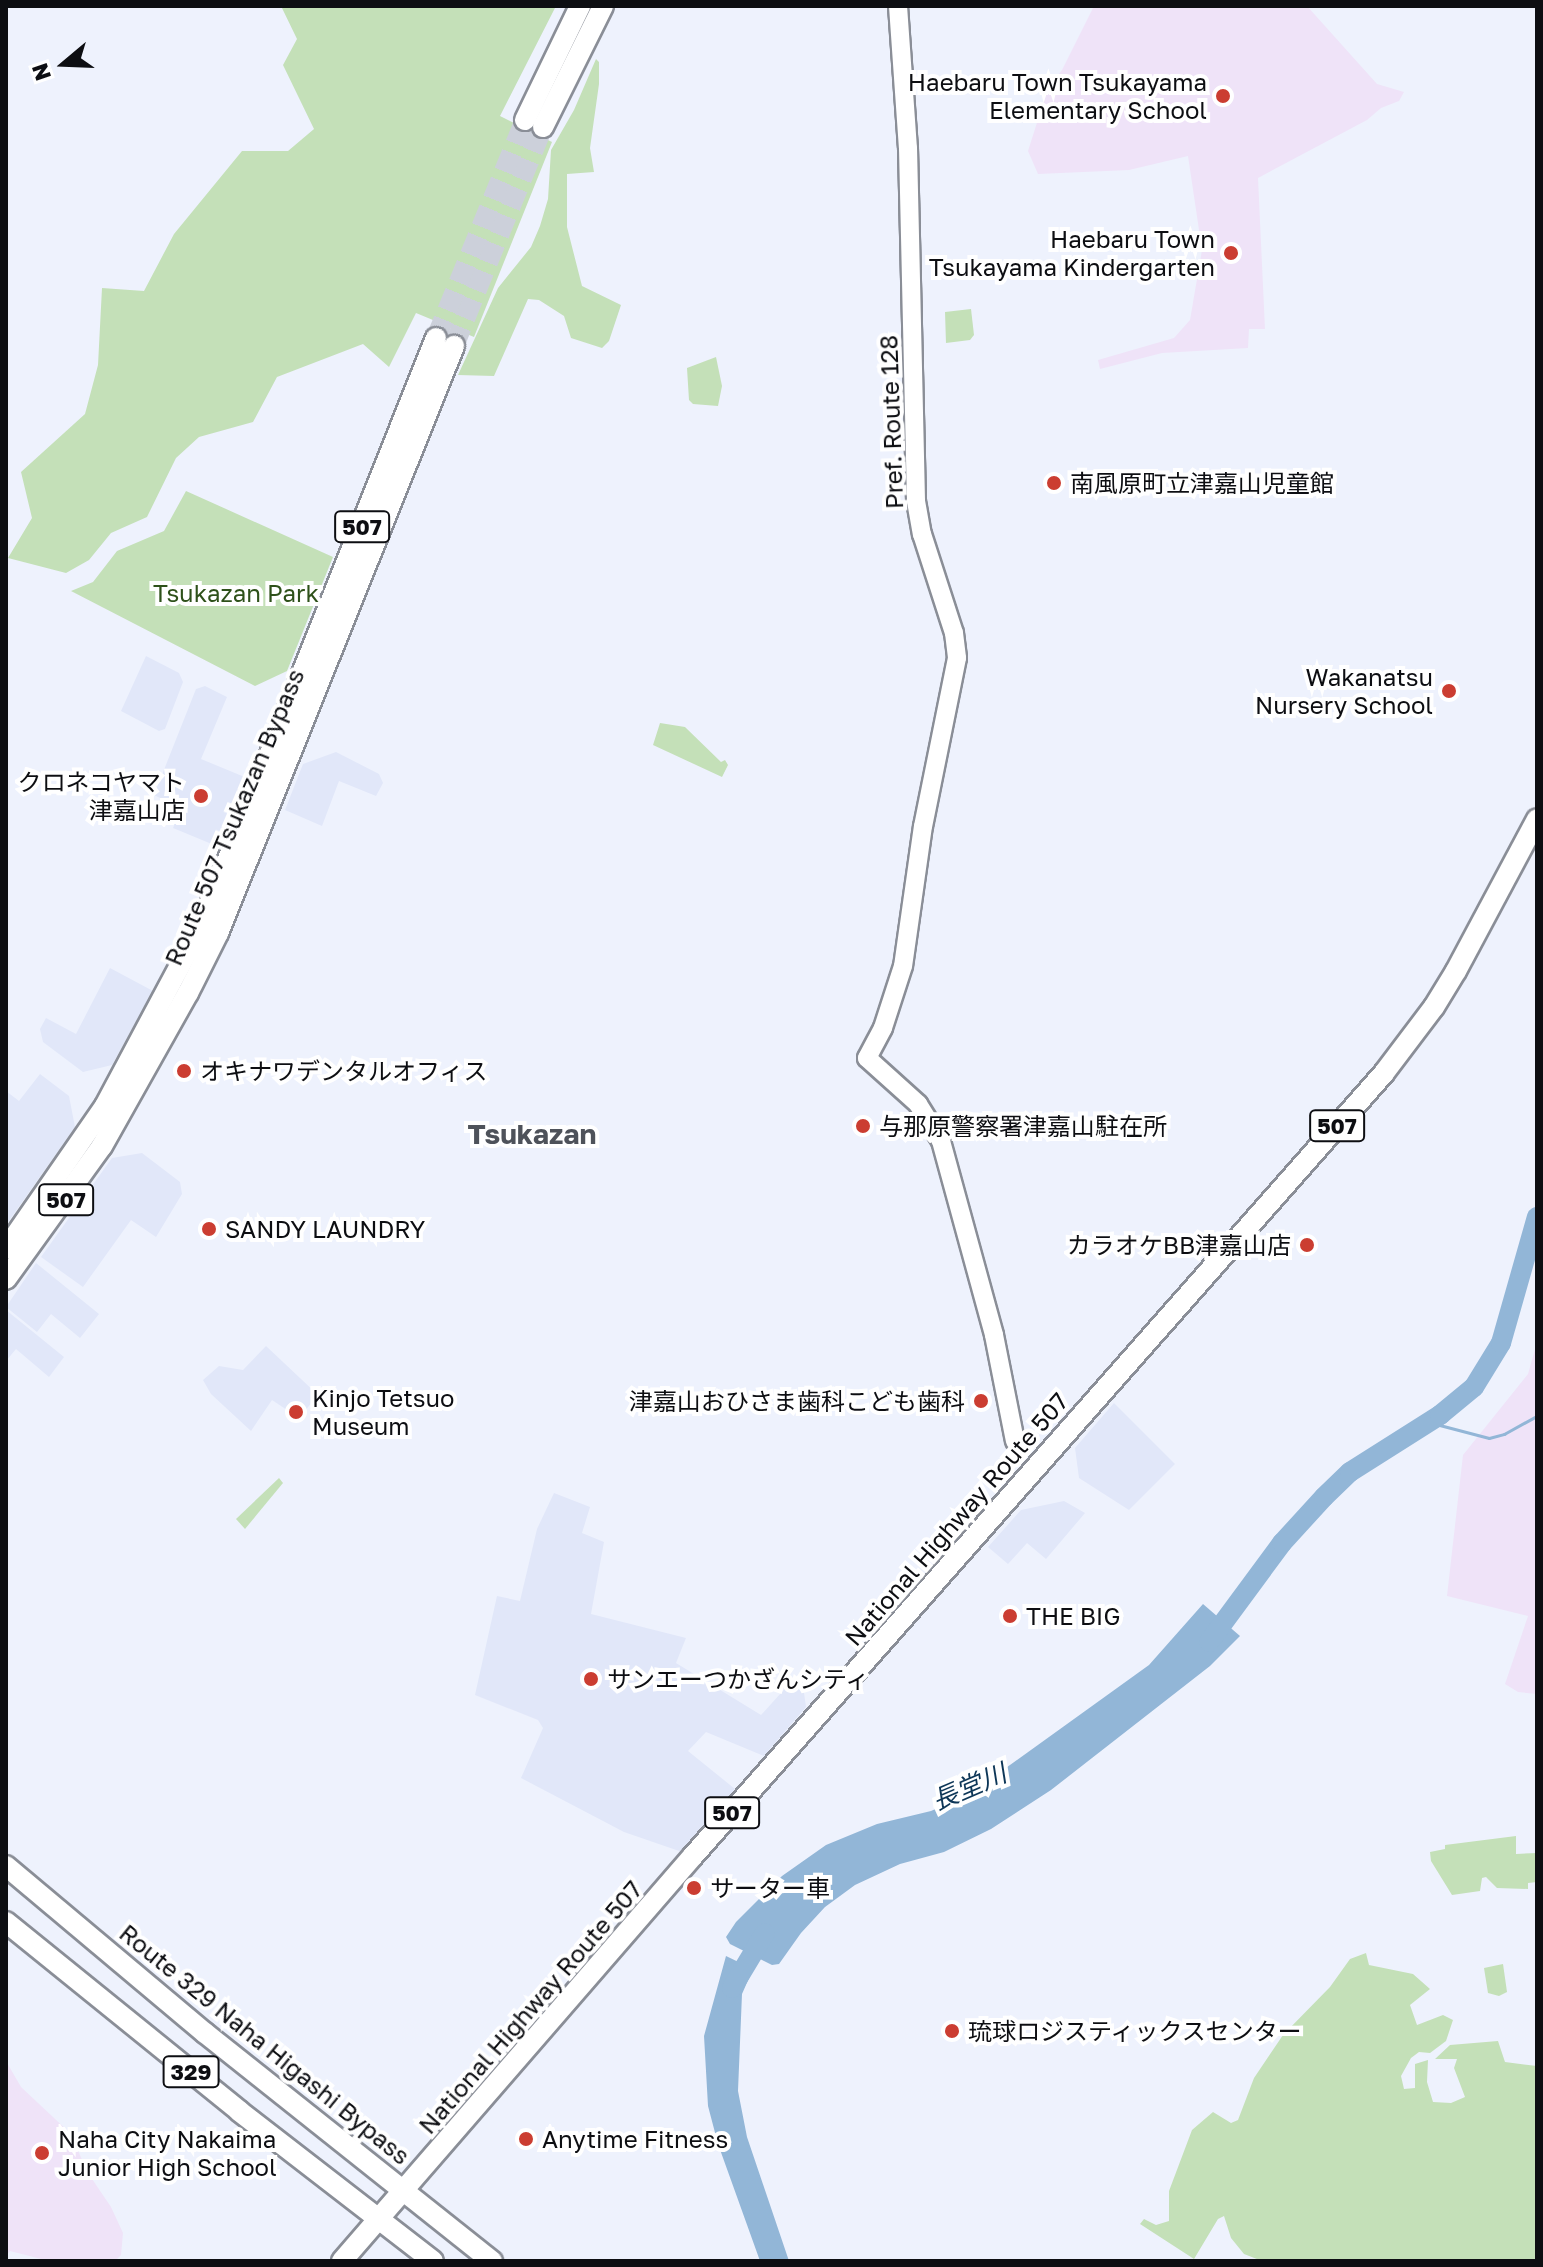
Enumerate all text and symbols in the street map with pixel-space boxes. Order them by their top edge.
north arrow [24,24,104,104]
text: N [25,60,56,84]
place label: Haebaru Town Tsukayama Elementary School [908,68,1207,124]
marker: Haebaru Town Tsukayama Elementary School [1214,87,1232,105]
place label: Haebaru Town Tsukayama Kindergarten [929,225,1215,281]
marker: Haebaru Town Tsukayama Kindergarten [1222,244,1240,262]
street label: Pref. Route 128 [874,334,908,510]
place label: 南風原町立津嘉山児童館 [1070,469,1334,497]
marker: 南風原町立津嘉山児童館 [1045,474,1063,492]
road number: 507 [334,509,390,545]
park label: Tsukazan Park [153,579,319,607]
place label: Wakanatsu Nursery School [1255,663,1433,719]
street label: Route 507 Tsukazan Bypass [158,664,310,970]
marker: Wakanatsu Nursery School [1440,682,1458,700]
place label: クロネコヤマト 津嘉山店 [17,768,185,824]
marker: クロネコヤマト 津嘉山店 [192,787,210,805]
place label: オキナワデンタルオフィス [200,1057,488,1085]
marker: オキナワデンタルオフィス [175,1062,193,1080]
road number: 507 [1309,1108,1365,1144]
place label: 与那原警察署津嘉山駐在所 [879,1112,1167,1140]
district label: Tsukazan [467,1117,597,1151]
marker: 与那原警察署津嘉山駐在所 [854,1117,872,1135]
road number: 507 [38,1182,94,1218]
place label: SANDY LAUNDRY [225,1215,425,1243]
marker: SANDY LAUNDRY [200,1220,218,1238]
place label: カラオケBB津嘉山店 [1067,1231,1291,1259]
marker: カラオケBB津嘉山店 [1298,1236,1316,1254]
place label: Kinjo Tetsuo Museum [312,1384,454,1440]
place label: 津嘉山おひさま歯科こども歯科 [629,1387,965,1415]
street label: National Highway Route 507 [838,1387,1074,1651]
marker: 津嘉山おひさま歯科こども歯科 [972,1392,990,1410]
marker: Kinjo Tetsuo Museum [287,1403,305,1421]
place label: THE BIG [1026,1602,1120,1630]
marker: THE BIG [1001,1607,1019,1625]
place label: サンエーつかざんシティ [607,1665,871,1693]
marker: サンエーつかざんシティ [582,1670,600,1688]
water label: 長堂川 [927,1757,1011,1817]
road number: 507 [704,1795,760,1831]
place label: サーター車 [710,1874,830,1902]
street label: National Highway Route 507 [412,1875,648,2139]
marker: サーター車 [685,1879,703,1897]
street label: Route 329 Naha Higashi Bypass [114,1918,416,2170]
place label: 琉球ロジスティックスセンター [968,2017,1304,2045]
marker: 琉球ロジスティックスセンター [943,2022,961,2040]
road number: 329 [161,2054,221,2090]
place label: Naha City Nakaima Junior High School [58,2125,277,2181]
place label: Anytime Fitness [542,2125,728,2153]
marker: Anytime Fitness [517,2130,535,2148]
marker: Naha City Nakaima Junior High School [33,2144,51,2162]

